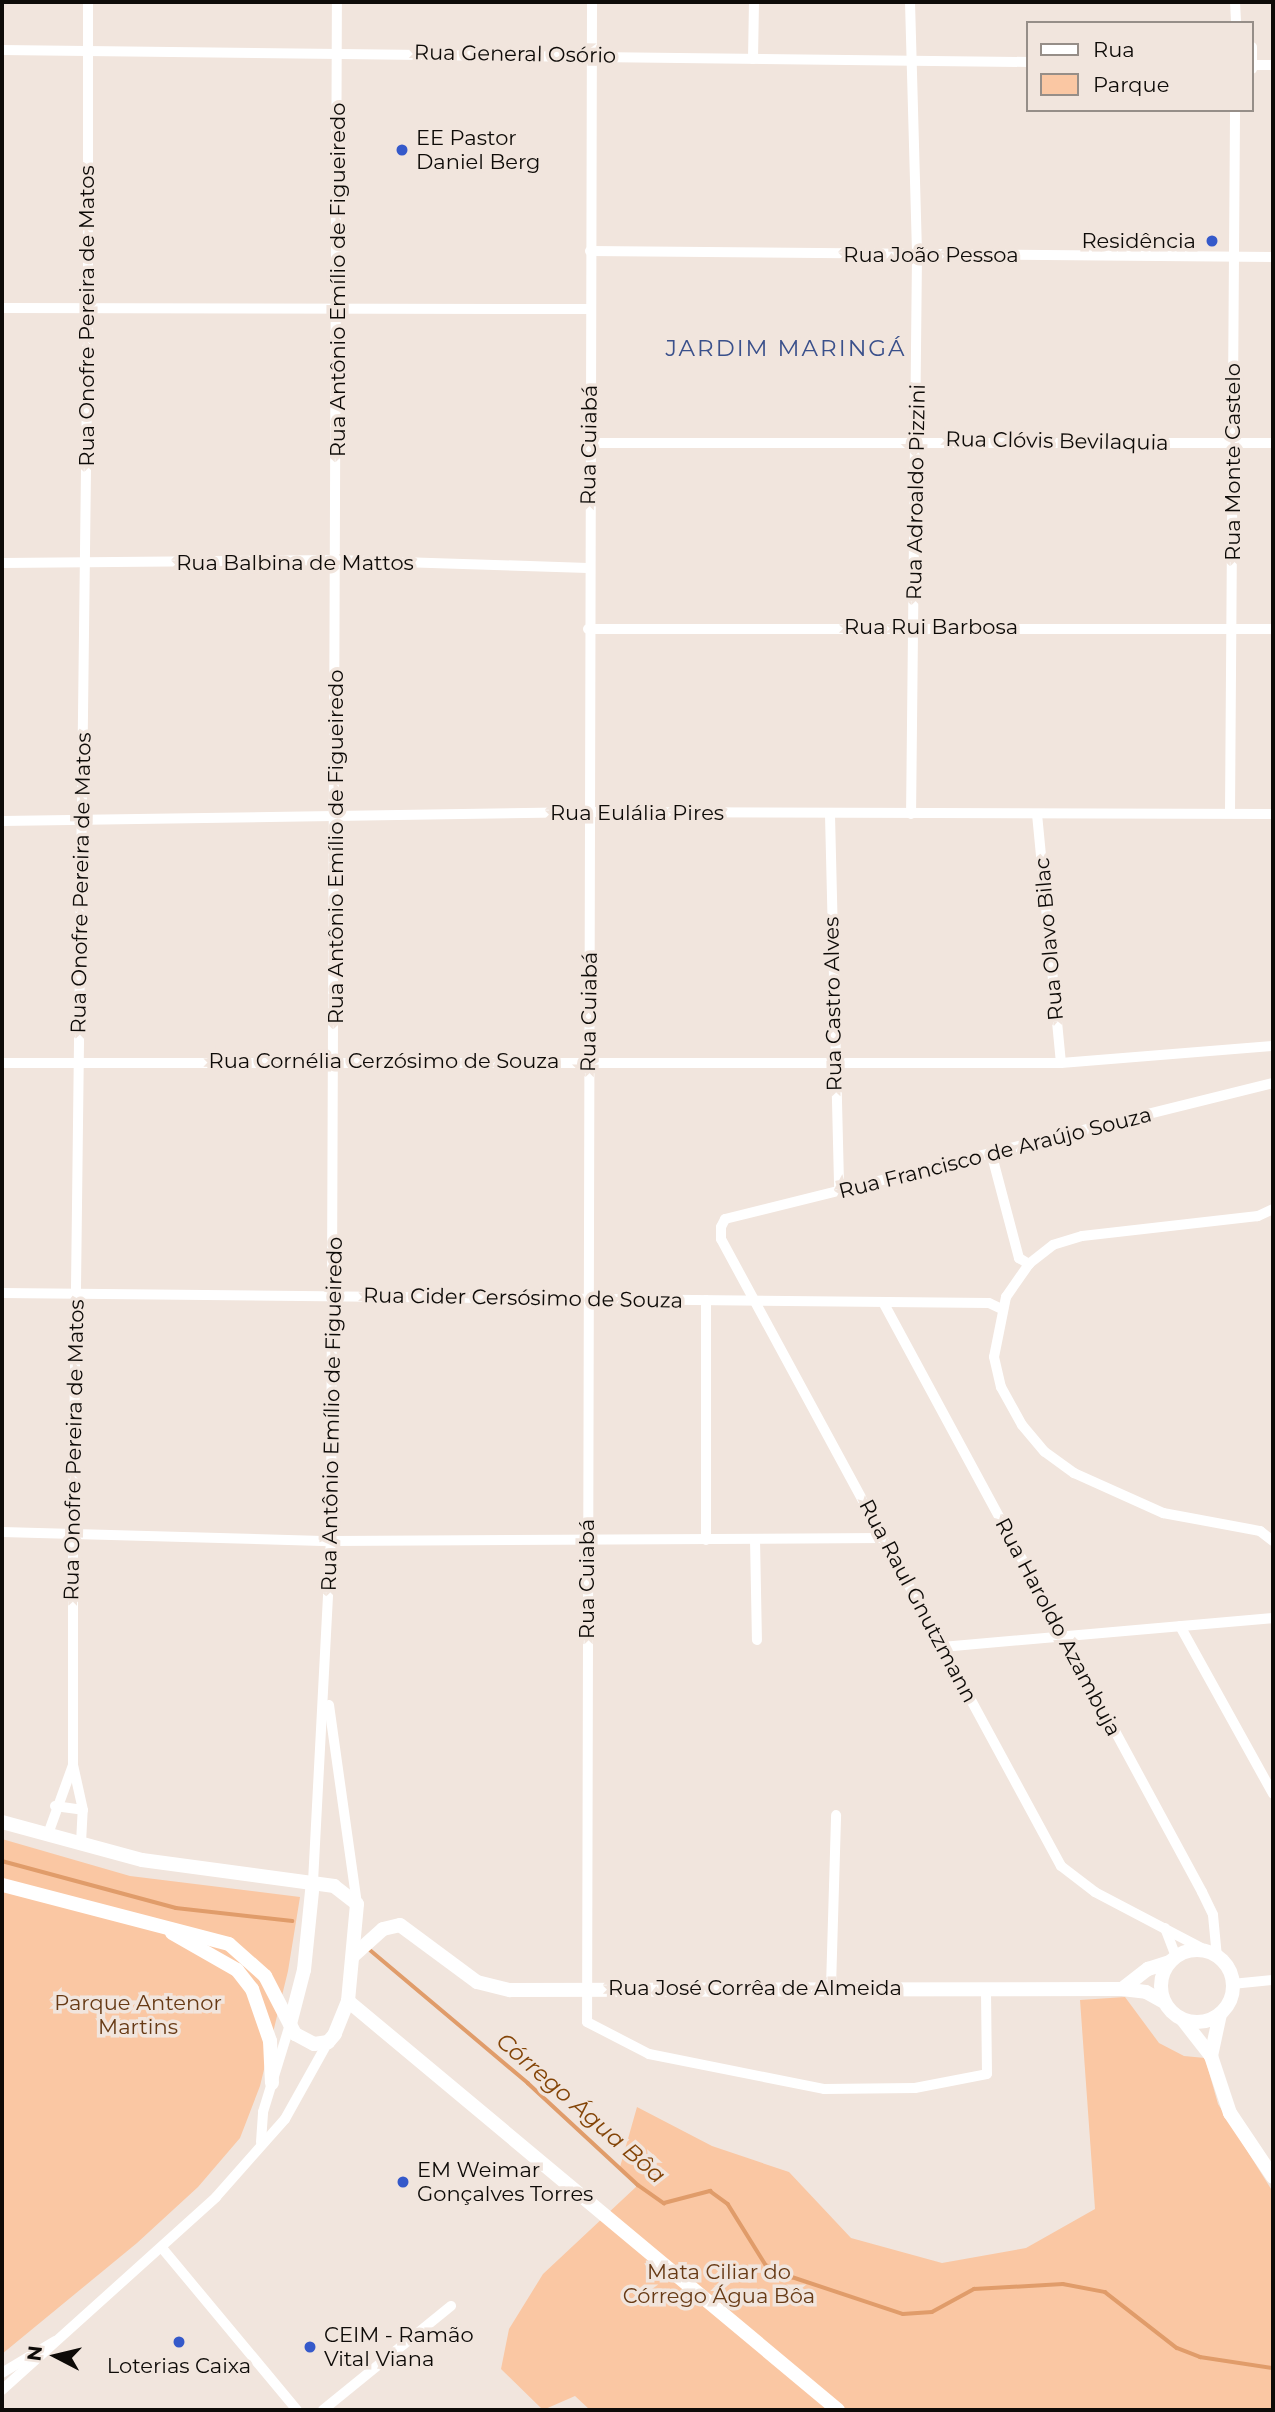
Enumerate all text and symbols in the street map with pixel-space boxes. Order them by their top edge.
legend [1026,21,1254,112]
text: Rua [1093,37,1135,62]
street label: Rua General Osório [414,40,616,68]
text: Parque [1093,72,1169,97]
street label: Rua Antônio Emílio de Figueiredo [325,103,351,457]
place label: EE Pastor Daniel Berg [416,125,540,175]
marker: EE Pastor Daniel Berg [394,142,410,158]
street label: Rua Onofre Pereira de Matos [74,165,100,467]
place label: Residência [1081,228,1196,254]
marker: Residência [1202,231,1222,251]
street label: Rua João Pessoa [843,242,1019,268]
district label: JARDIM MARINGÁ [667,334,905,362]
street label: Rua Monte Castelo [1220,363,1246,561]
street label: Rua Adroaldo Pizzini [902,384,930,600]
street label: Rua Cuiabá [575,385,603,505]
street label: Rua Clóvis Bevilaquia [945,426,1169,456]
street label: Rua Balbina de Mattos [176,550,414,576]
street label: Rua Rui Barbosa [844,614,1018,640]
street label: Rua Antônio Emílio de Figueiredo [323,670,349,1024]
street label: Rua Onofre Pereira de Matos [66,732,96,1034]
street label: Rua Eulália Pires [550,800,724,826]
street label: Rua Olavo Bilac [1029,856,1069,1022]
street label: Rua Castro Alves [819,916,847,1092]
street label: Rua Cuiabá [575,952,603,1072]
street label: Rua Cornélia Cerzósimo de Souza [209,1048,559,1074]
street label: Rua Francisco de Araújo Souza [836,1102,1154,1204]
street label: Rua Antônio Emílio de Figueiredo [316,1236,348,1592]
street label: Rua Cider Cersósimo de Souza [363,1283,683,1313]
street label: Rua Onofre Pereira de Matos [59,1299,89,1601]
street label: Rua Raul Gnutzmann [854,1495,982,1707]
street label: Rua Haroldo Azambuja [990,1514,1126,1740]
street label: Rua Cuiabá [574,1519,600,1639]
street label: Rua José Corrêa de Almeida [608,1975,902,2001]
park label: Parque Antenor Martins [54,1990,222,2040]
water label: Córrego Água Bôa [491,2027,671,2189]
place label: EM Weimar Gonçalves Torres [417,2157,593,2207]
marker: EM Weimar Gonçalves Torres [395,2174,411,2190]
park label: Mata Ciliar do Córrego Água Bôa [623,2259,815,2309]
north arrow [21,2321,91,2391]
place label: CEIM - Ramão Vital Viana [324,2322,474,2372]
marker: Loterias Caixa [171,2334,187,2350]
marker: CEIM - Ramão Vital Viana [302,2339,318,2355]
text: N [22,2344,47,2362]
place label: Loterias Caixa [107,2353,251,2379]

